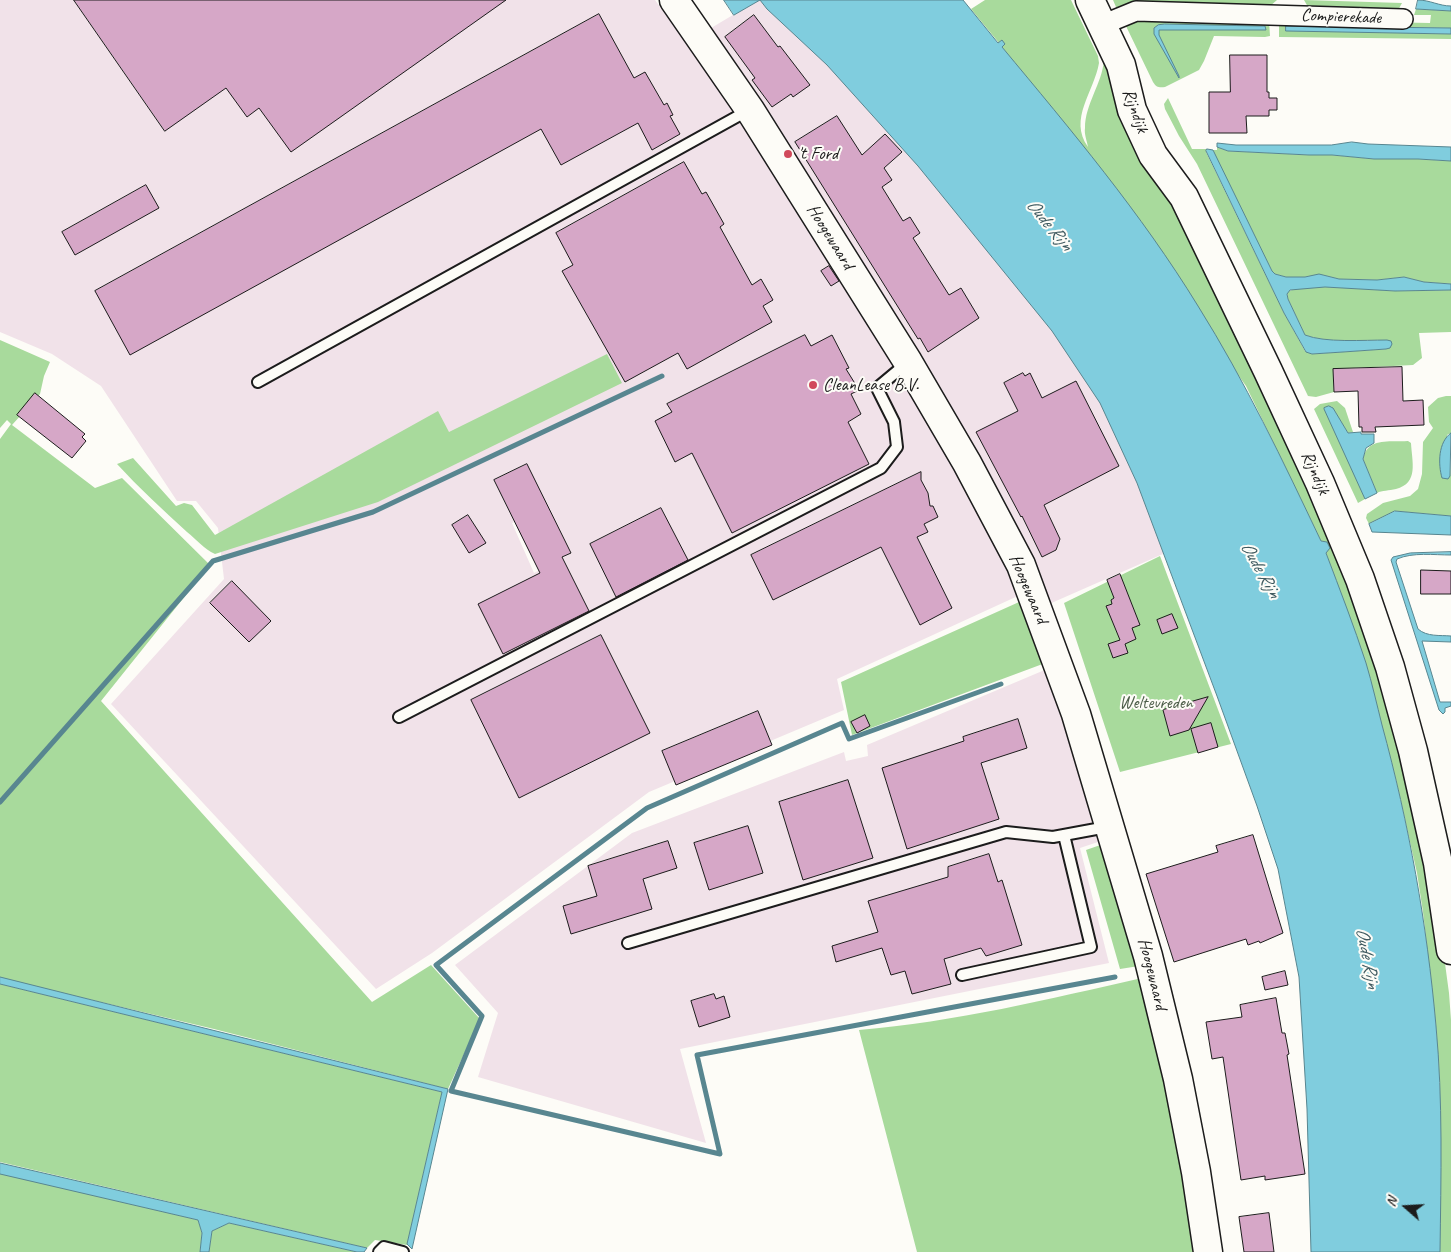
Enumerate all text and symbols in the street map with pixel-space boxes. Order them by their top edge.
street label: Compierekade [1301,5,1381,29]
street label: Rijndijk [1117,86,1153,136]
place label: 't Ford [798,143,838,165]
marker: 't Ford [782,148,794,160]
water label: Oude Rijn [1021,194,1077,256]
street label: Hoogewaard [801,200,859,274]
place label: CleanLease B.V. [823,374,919,396]
marker: CleanLease B.V. [807,379,819,391]
street label: Rijndijk [1296,448,1334,498]
water label: Oude Rijn [1235,538,1285,602]
street label: Hoogewaard [1004,551,1052,627]
park label: Weltevreden [1119,692,1193,714]
water label: Oude Rijn [1350,926,1384,990]
street label: Hoogewaard [1133,936,1171,1012]
north arrow [1381,1182,1431,1232]
text: N [1382,1195,1401,1209]

